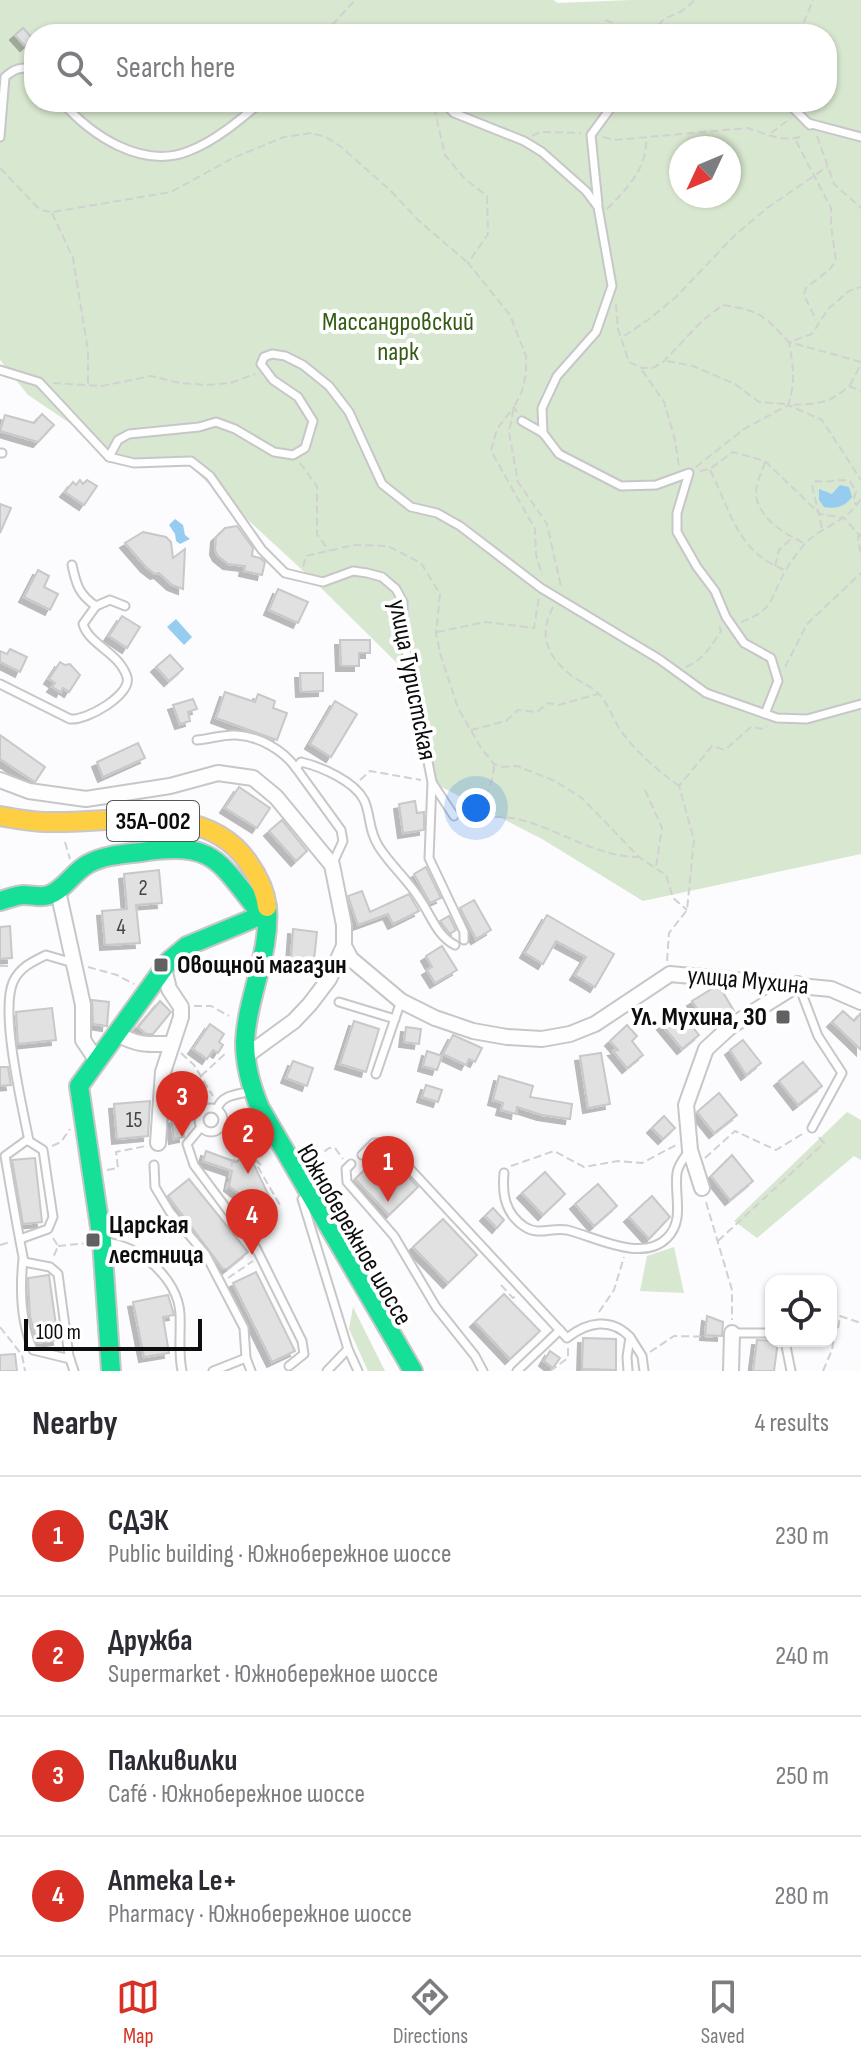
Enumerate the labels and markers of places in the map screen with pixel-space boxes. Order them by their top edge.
place label: Овощной магазин [177,950,347,981]
marker: Овощной магазин [152,956,170,974]
place label: Ул. Мухина, 30 [631,1002,767,1033]
marker: Ул. Мухина, 30 [774,1008,792,1026]
pin: 3 [156,1071,208,1137]
pin: 2 [222,1108,274,1174]
pin: 1 [362,1136,414,1202]
pin: 4 [226,1189,278,1255]
place label: Царская лестница [109,1210,204,1271]
marker: Царская лестница [84,1231,102,1249]

